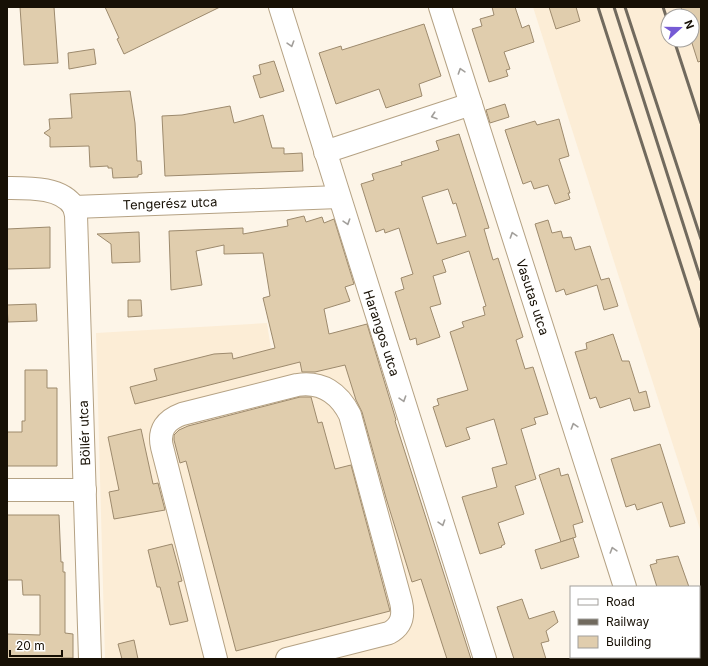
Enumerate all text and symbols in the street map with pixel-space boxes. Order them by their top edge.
north arrow [660,8,700,48]
text: N [681,18,697,31]
one-way arrow [286,41,295,48]
one-way arrow [457,68,466,75]
one-way arrow [431,111,438,120]
street label: Tengerész utca [122,193,218,213]
one-way arrow [342,218,351,225]
one-way arrow [509,232,518,239]
street label: Vasutas utca [513,257,553,337]
street label: Harangos utca [361,288,403,378]
one-way arrow [398,395,407,402]
street label: Böllér utca [75,400,93,466]
one-way arrow [570,422,579,429]
one-way arrow [437,519,446,526]
one-way arrow [609,546,618,553]
legend [570,586,700,658]
text: Road [606,594,635,609]
text: Railway [606,614,650,629]
scale bar [10,632,62,658]
text: Building [606,634,651,649]
text: 20 m [16,638,45,653]

